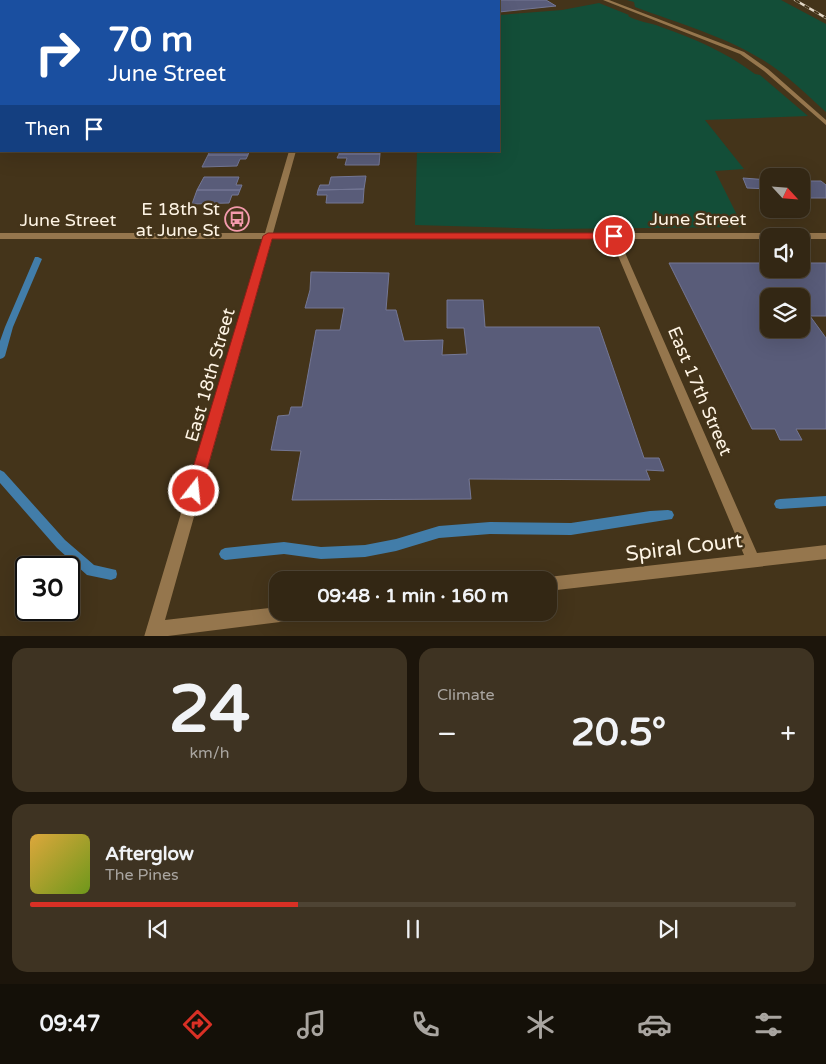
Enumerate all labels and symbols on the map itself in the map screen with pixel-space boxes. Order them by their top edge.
north arrow [760,168,810,218]
place label: E 18th St at June St [136,198,220,241]
bus stop icon: E 18th St at June St [224,206,250,232]
street label: June Street [650,208,746,230]
street label: June Street [20,209,116,231]
pin [593,215,635,257]
street label: East 18th Street [180,305,240,444]
street label: East 17th Street [663,323,737,459]
position arrow [167,464,219,516]
street label: Spiral Court [624,528,744,567]
speed limit sign: 30 [15,556,80,621]

